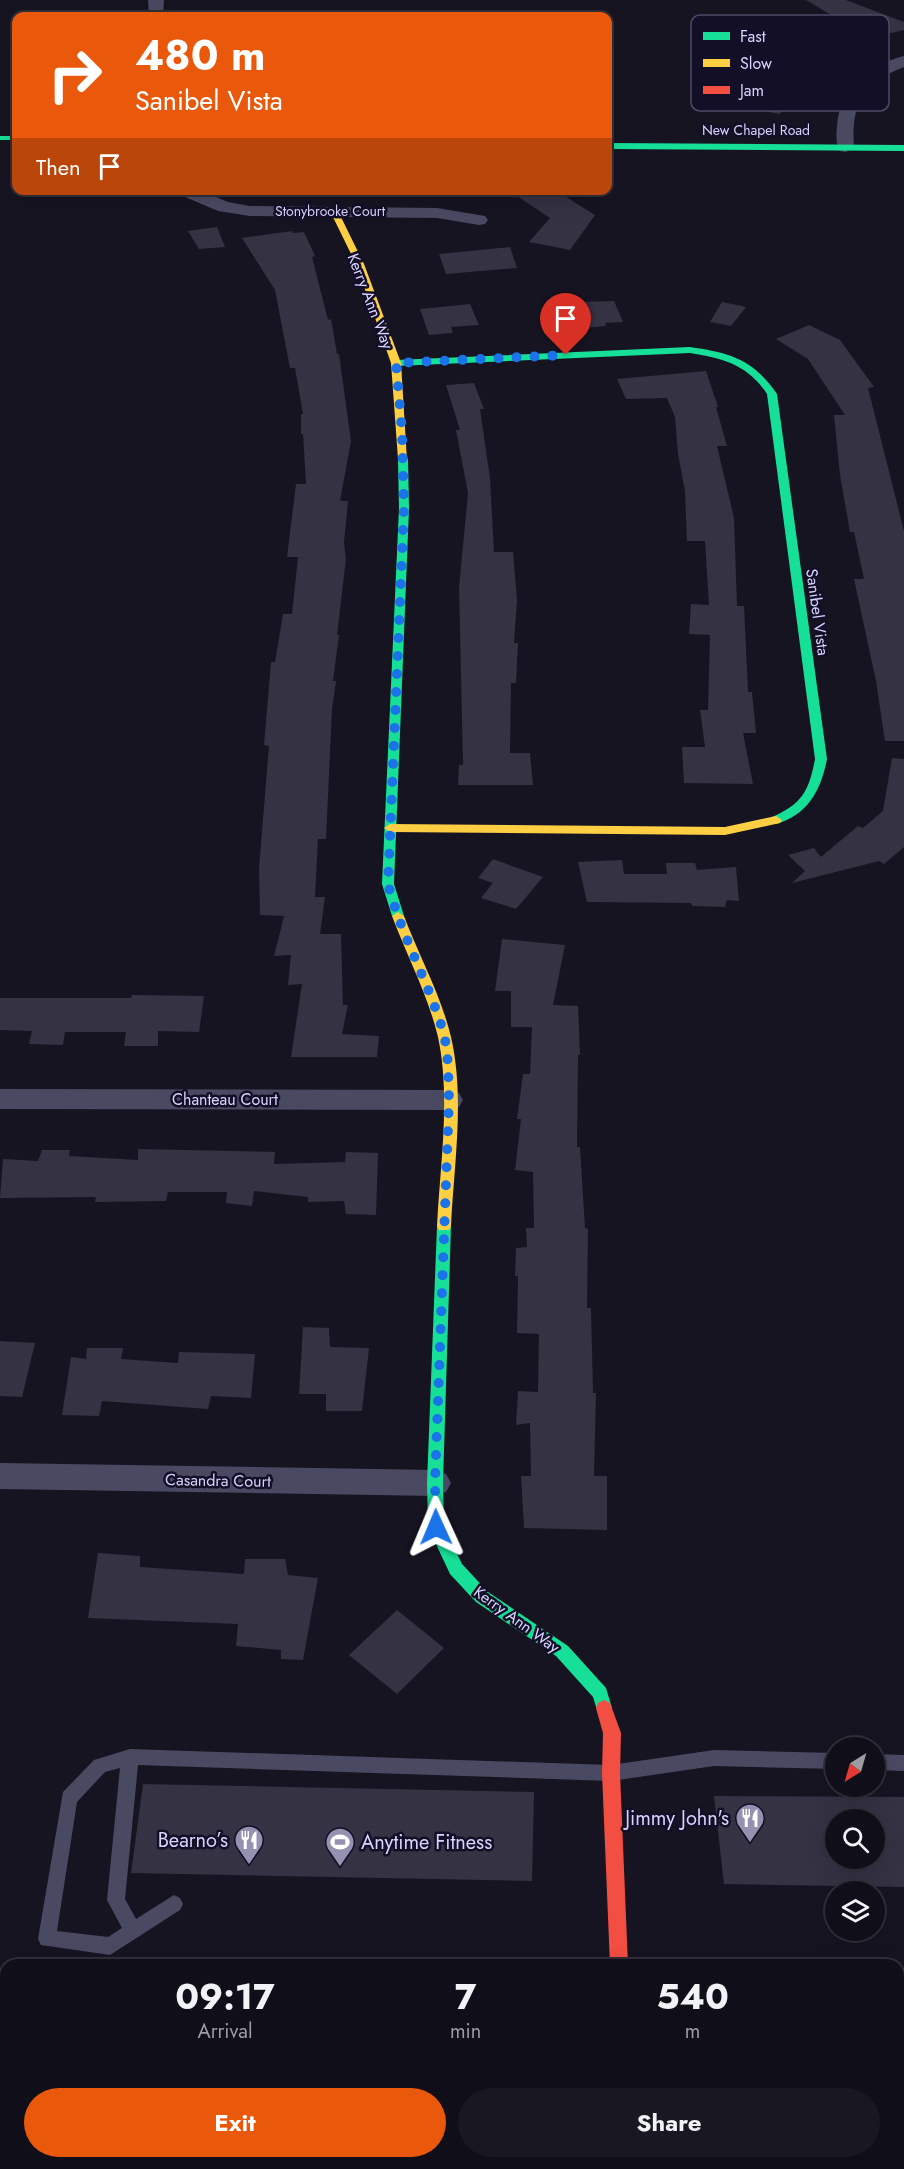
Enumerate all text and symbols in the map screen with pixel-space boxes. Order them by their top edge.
legend [691,15,889,111]
text: 480 m [135,25,266,86]
text: Fast [740,25,766,48]
icon: right [36,36,114,114]
text: Slow [740,52,772,75]
text: Jam [738,79,764,102]
text: Sanibel Vista [135,81,283,120]
street label: New Chapel Road [702,120,810,140]
icon: arrive [93,150,126,183]
text: Then [36,151,81,183]
street label: Stonybrooke Court [275,201,386,221]
street label: Kerry Ann Way [342,250,400,353]
pin [540,293,591,355]
icon: arrive [549,302,582,335]
street label: Sanibel Vista [800,567,835,657]
street label: Chanteau Court [172,1088,278,1111]
street label: Casandra Court [165,1468,271,1493]
position arrow [404,1495,468,1559]
street label: Kerry Ann Way [469,1580,565,1659]
north arrow [825,1737,885,1797]
map controls [825,1737,885,1941]
restaurant icon: Jimmy John's [734,1802,766,1844]
place label: Jimmy John's [622,1804,729,1833]
button: search [825,1809,885,1869]
restaurant icon: Bearno’s [233,1824,265,1866]
place label: Bearno’s [158,1826,228,1855]
sports icon: Anytime Fitness [324,1826,356,1868]
place label: Anytime Fitness [361,1828,492,1857]
button: layers [825,1881,885,1941]
text: 09:17 [175,1970,275,2022]
text: 7 [455,1970,477,2022]
text: 540 [657,1970,729,2022]
text: Arrival [197,2017,253,2046]
text: min [450,2017,481,2046]
text: m [685,2017,700,2046]
button: Exit [24,2088,446,2157]
button: Share [458,2088,880,2157]

